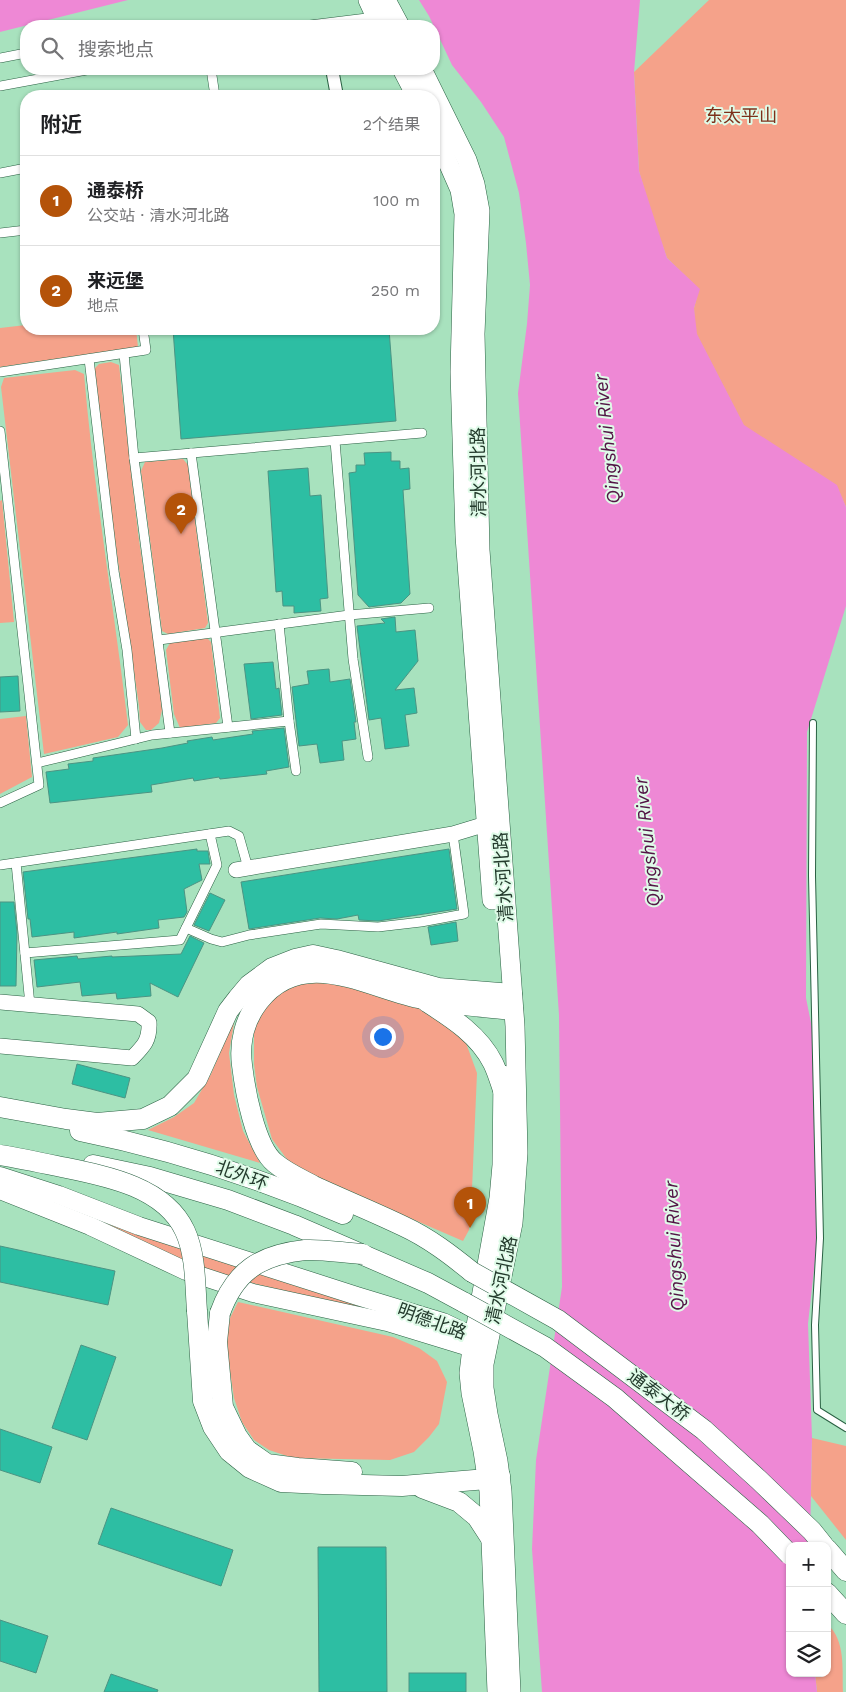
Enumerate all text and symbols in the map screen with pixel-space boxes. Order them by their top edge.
search box [20,20,440,75]
icon: search [38,34,66,62]
text: 搜索地点 [78,38,154,61]
park label: 东太平山 [705,105,777,126]
text: 附近 [40,112,82,137]
text: 2个结果 [363,115,420,134]
text: 通泰桥 [87,179,144,202]
text: 1 [53,191,59,210]
text: 100 m [373,191,420,210]
text: 公交站 · 清水河北路 [87,206,230,225]
text: 来远堡 [87,269,144,292]
text: 2 [51,281,61,300]
text: 250 m [371,281,420,300]
text: 地点 [87,296,119,315]
water label: Qingshui River [589,372,625,505]
street label: 清水河北路 [467,427,489,517]
pin: 2 [165,493,197,534]
water label: Qingshui River [629,775,665,908]
street label: 清水河北路 [489,831,517,923]
your location [370,1024,396,1050]
street label: 北外环 [213,1156,271,1194]
water label: Qingshui River [659,1180,689,1312]
pin: 1 [454,1187,486,1228]
street label: 清水河北路 [481,1234,521,1326]
street label: 明德北路 [395,1299,469,1343]
street label: 通泰大桥 [624,1365,694,1425]
map controls [786,1542,831,1677]
button: + [786,1542,831,1587]
button: − [786,1587,831,1632]
button: layers [786,1632,831,1677]

